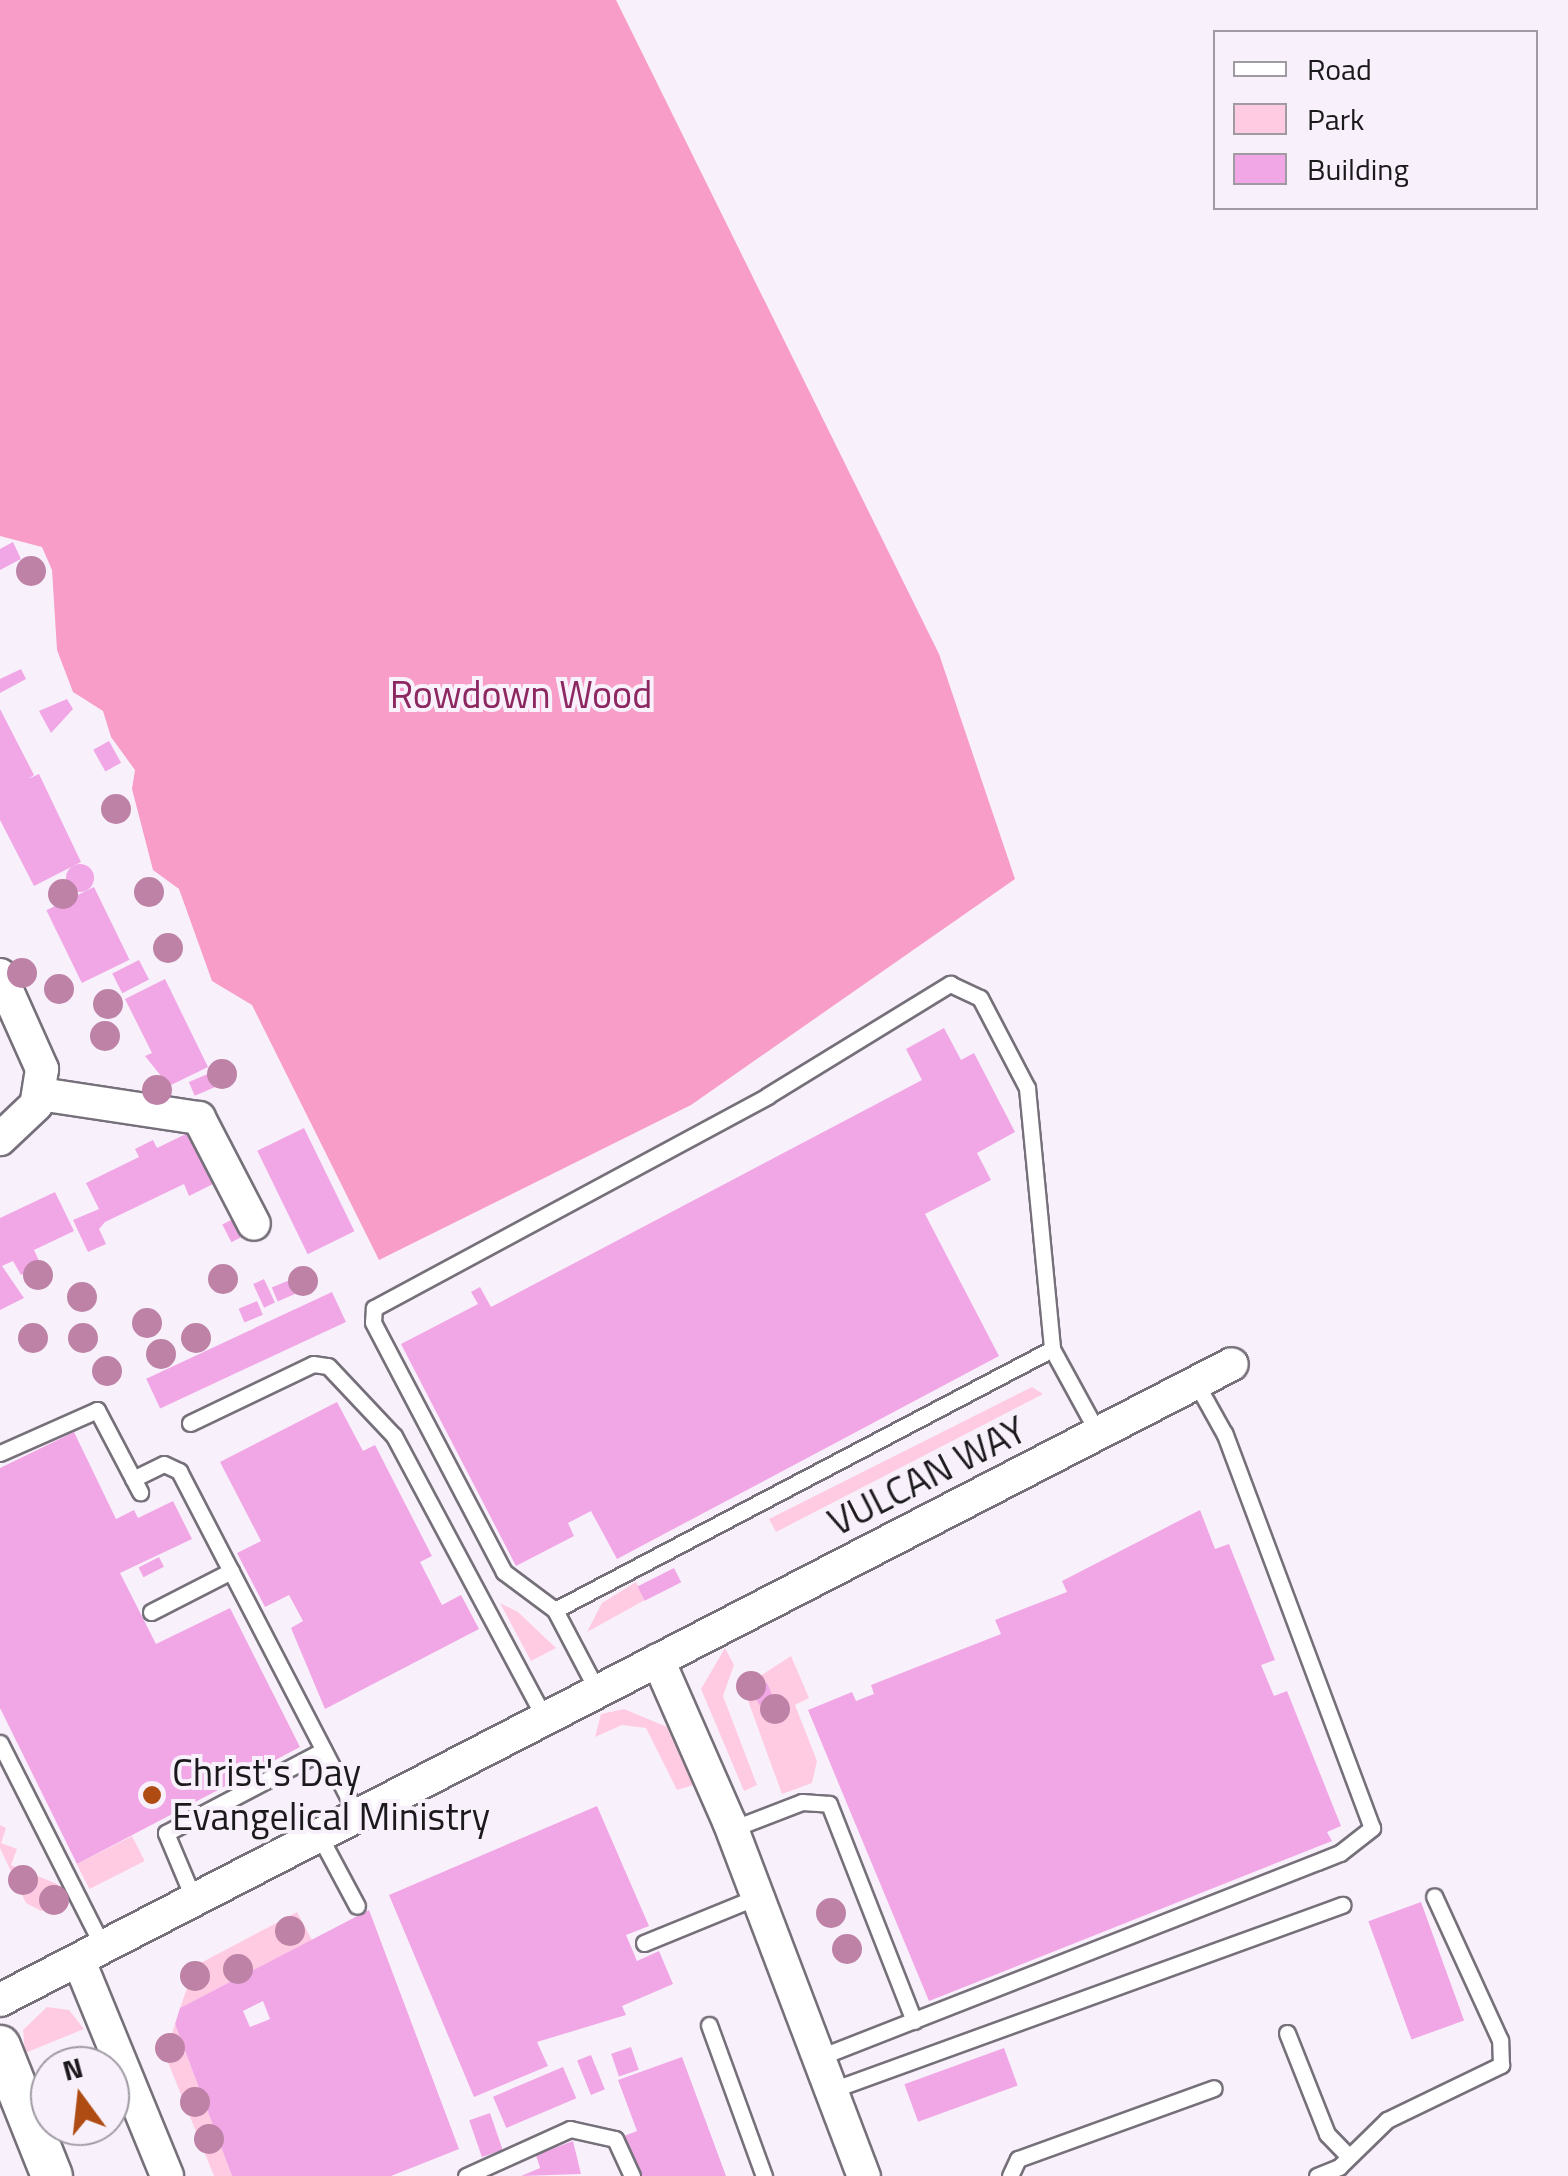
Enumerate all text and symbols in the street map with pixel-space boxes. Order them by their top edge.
legend [1213,30,1538,210]
text: Road [1307,46,1372,92]
text: Park [1307,96,1364,142]
text: Building [1307,146,1409,192]
park label: Rowdown Wood [390,672,652,718]
street label: VULCAN WAY [821,1407,1033,1545]
place label: Christ's Day Evangelical Ministry [172,1750,490,1840]
marker: Christ's Day Evangelical Ministry [141,1784,163,1806]
text: N [58,2045,88,2092]
north arrow [30,2046,130,2146]

